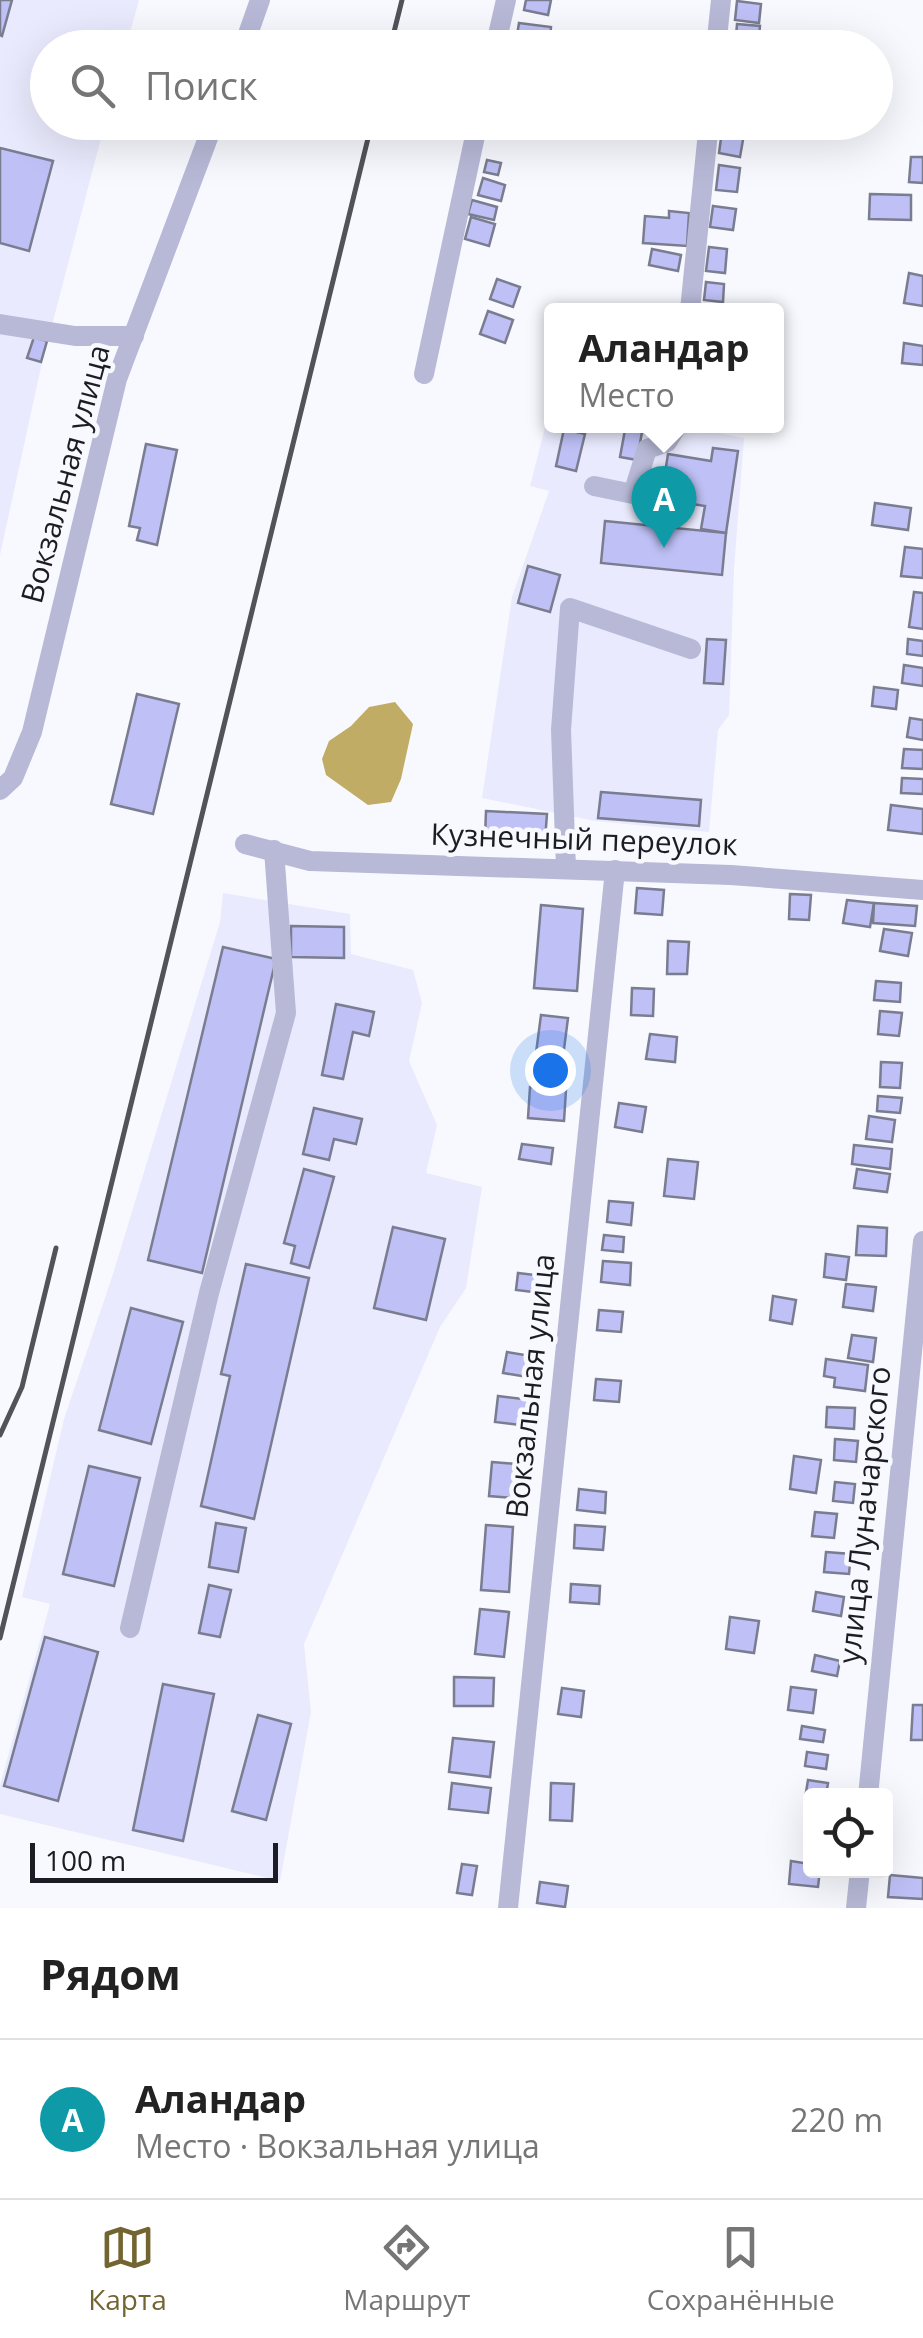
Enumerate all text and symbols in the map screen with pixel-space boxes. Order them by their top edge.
search box [30,30,893,140]
icon: search [65,58,120,113]
text: Поиск [145,59,258,111]
popup [544,303,784,433]
text: Аландар [578,321,750,373]
street label: Вокзальная улица [10,340,119,607]
text: Место [578,373,675,416]
pin: A [632,466,696,548]
street label: Кузнечный переулок [430,813,739,864]
your location [525,1045,576,1096]
street label: Вокзальная улица [495,1252,564,1520]
street label: улица Луначарского [828,1364,899,1665]
map controls [803,1788,893,1878]
button: locate [803,1788,893,1878]
scale bar [30,1838,278,1882]
text: 100 m [45,1841,126,1879]
text: Рядом [40,1945,181,2002]
text: Аландар [135,2072,306,2124]
text: A [61,2098,84,2141]
text: 220 m [790,2098,883,2141]
text: Место · Вокзальная улица [135,2124,540,2167]
tab: Карта [88,2220,167,2318]
tab: Маршрут [343,2220,470,2318]
tab: Сохранённые [647,2220,835,2318]

